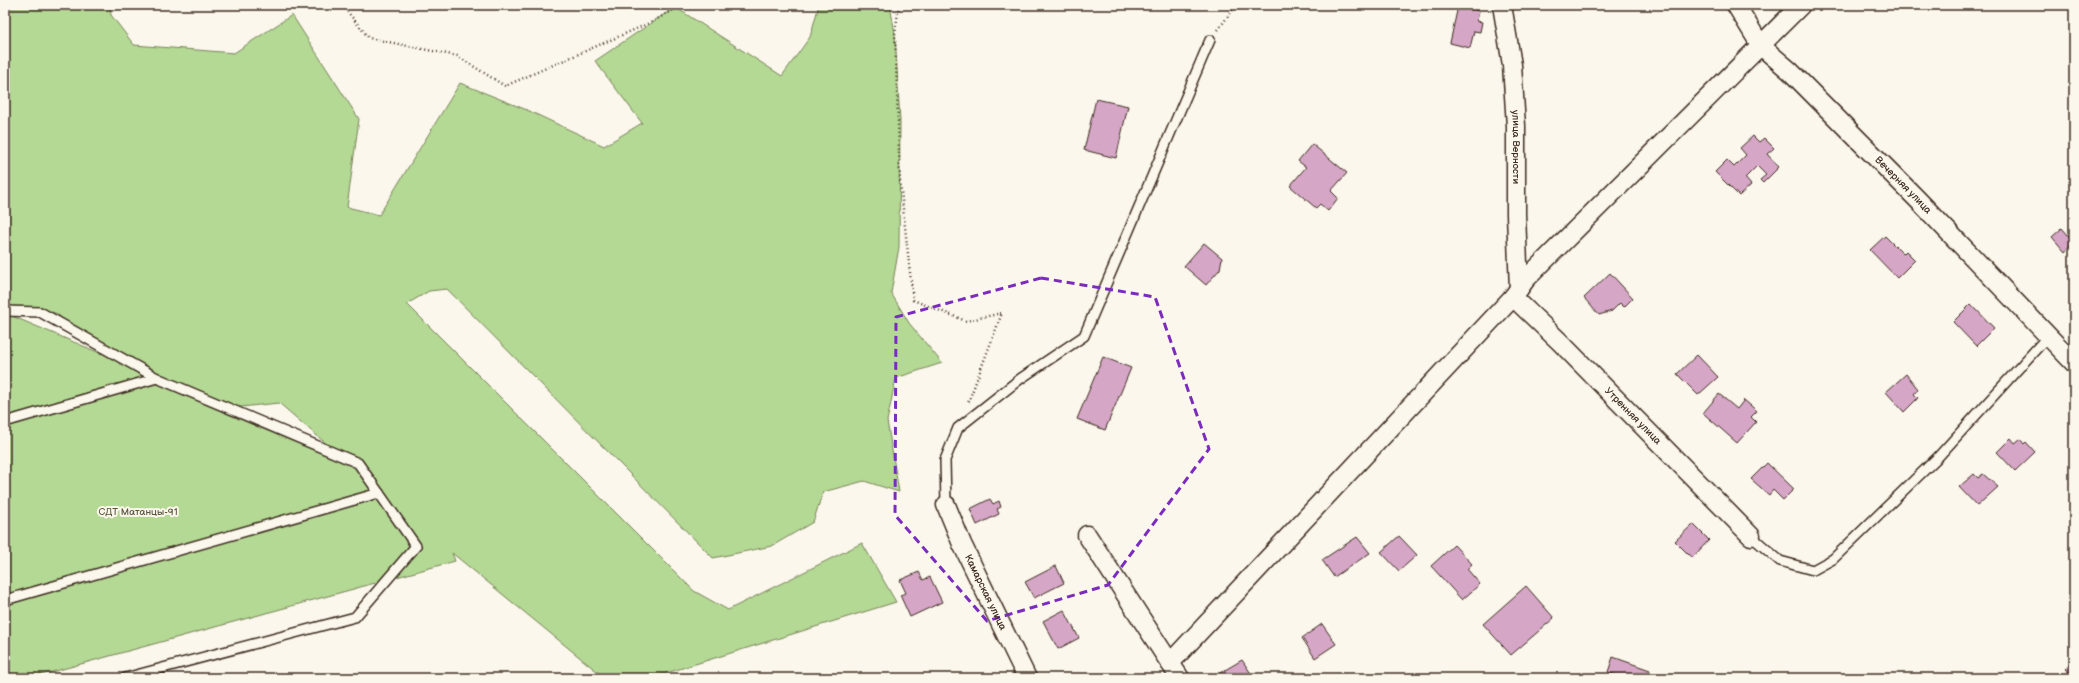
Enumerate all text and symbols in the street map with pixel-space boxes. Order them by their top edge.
street label: улица Верности [1509,110,1522,184]
street label: Вечерняя улица [1872,154,1934,216]
street label: Утренняя улица [1602,385,1664,447]
park label: СДТ Матанцы-91 [98,506,178,518]
street label: Камарская улица [962,553,1009,632]

